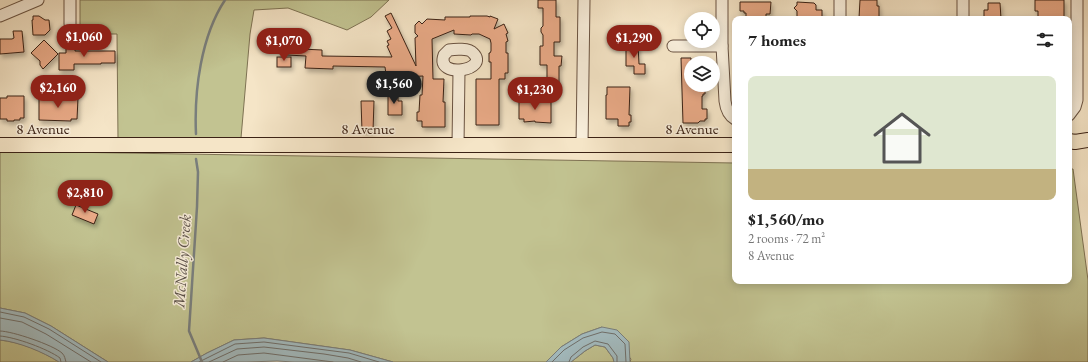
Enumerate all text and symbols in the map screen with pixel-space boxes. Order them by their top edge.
map controls [684,12,720,92]
button: locate [684,12,720,48]
pin: $1,060 [51,24,117,58]
pin: $1,290 [601,25,667,59]
text: $1,060 [66,28,102,45]
pin: $1,070 [251,28,317,62]
text: $1,290 [616,29,652,46]
text: 7 homes [748,29,806,51]
icon: filters [1034,29,1056,51]
text: $1,070 [266,32,302,49]
button: layers [684,56,720,92]
pin: $1,560 [361,71,427,105]
pin: $2,160 [25,75,91,109]
text: $1,560 [376,75,412,92]
pin: $1,230 [502,77,568,111]
text: $2,160 [40,79,76,96]
text: $1,230 [517,81,553,98]
icon: home [866,102,938,174]
street label: 8 Avenue [16,119,70,138]
street label: 8 Avenue [341,119,395,138]
street label: 8 Avenue [665,119,719,138]
pin: $2,810 [52,180,118,214]
text: $2,810 [67,184,103,201]
text: $1,560/mo [748,208,824,230]
water label: McNally Creek [168,213,196,309]
text: 2 rooms · 72 m² [748,230,825,247]
text: 8 Avenue [748,247,794,264]

